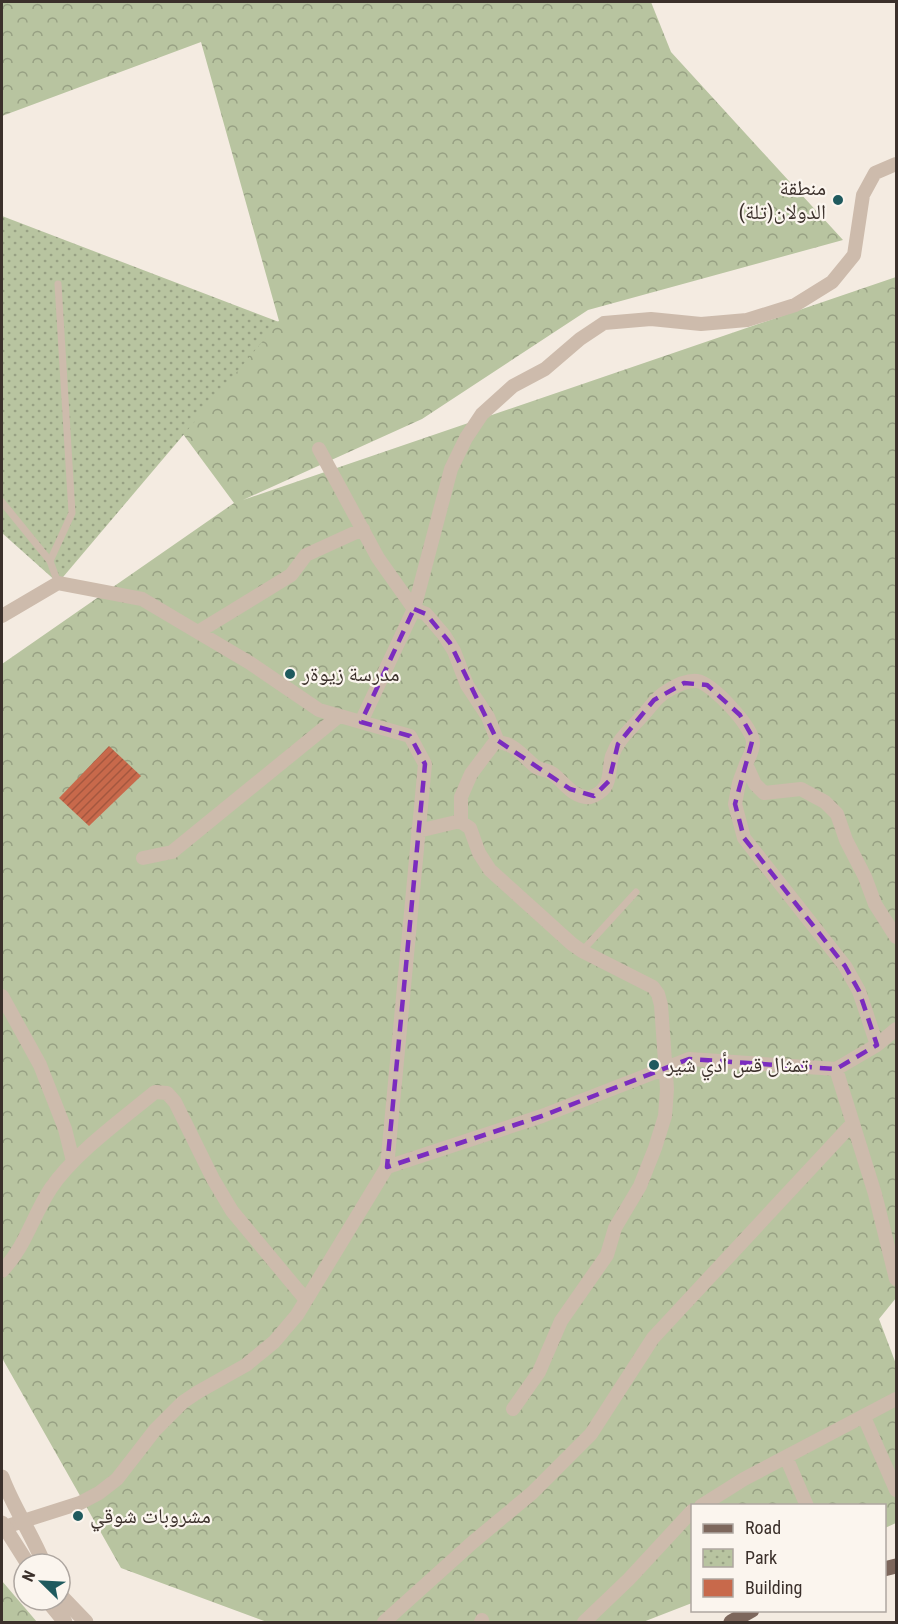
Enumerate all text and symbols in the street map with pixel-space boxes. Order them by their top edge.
place label: منطقة الدولان(تلة) [738,176,826,224]
marker: منطقة الدولان(تلة) [831,193,845,207]
place label: مدرسة زيوةر [301,662,400,686]
marker: مدرسة زيوةر [283,667,297,681]
place label: تمثال قس أدي شير [665,1052,808,1081]
marker: تمثال قس أدي شير [647,1058,661,1072]
place label: مشروبات شوقي [90,1504,211,1532]
legend [691,1504,886,1612]
marker: مشروبات شوقي [71,1509,85,1523]
text: Road [745,1517,781,1538]
text: Park [745,1547,777,1568]
north arrow [12,1552,72,1612]
text: N [18,1568,39,1584]
text: Building [745,1577,802,1598]

